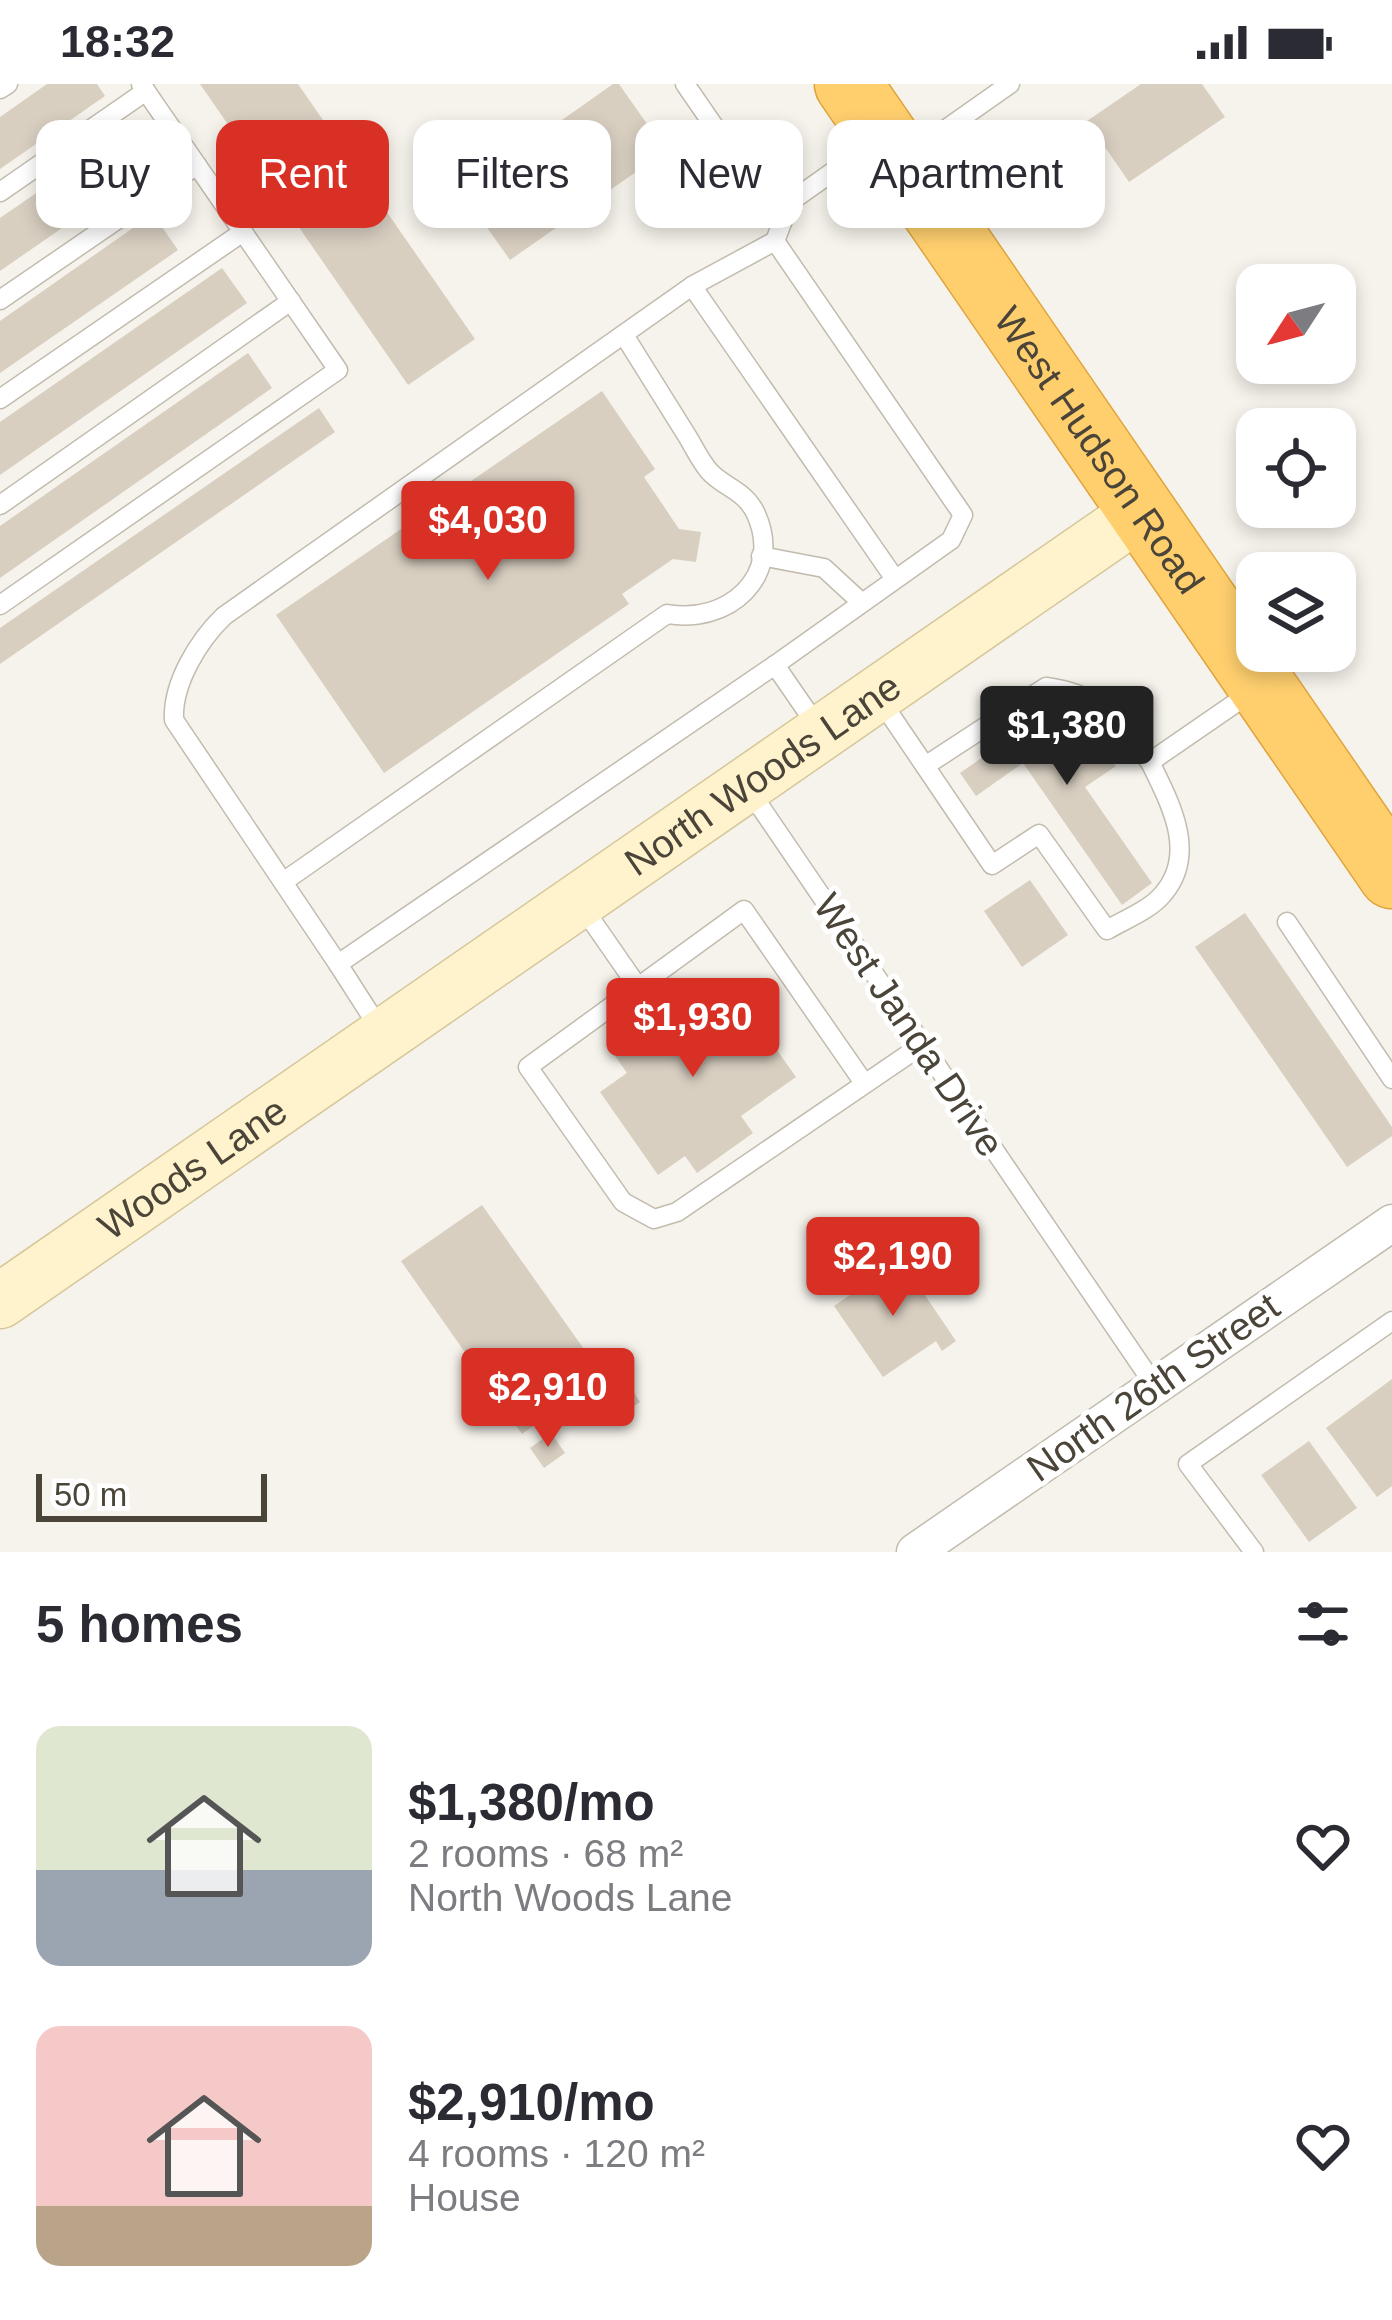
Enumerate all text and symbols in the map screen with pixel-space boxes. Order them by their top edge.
text: 18:32 [60,16,175,67]
chip: Buy [36,120,192,228]
chip: Rent [216,120,389,228]
chip: Filters [413,120,611,228]
chip: New [635,120,803,228]
chip: Apartment [827,120,1105,228]
north arrow [1236,264,1356,384]
map controls [1236,264,1356,672]
street label: West Hudson Road [986,299,1213,601]
button: locate [1236,408,1356,528]
pin: $4,030 [390,481,586,583]
text: $4,030 [428,498,548,541]
button: layers [1236,552,1356,672]
street label: North Woods Lane [617,664,908,884]
pin: $1,380 [969,686,1165,788]
text: $1,380 [1007,703,1127,746]
street label: West Janda Drive [805,886,1013,1164]
pin: $1,930 [595,978,791,1080]
text: $1,930 [633,995,753,1038]
street label: Woods Lane [90,1088,294,1248]
pin: $2,190 [795,1217,991,1319]
text: $2,190 [833,1234,953,1277]
street label: North 26th Street [1019,1284,1287,1490]
pin: $2,910 [450,1348,646,1450]
text: $2,910 [488,1365,608,1408]
scale bar [36,1468,267,1521]
text: 50 m [54,1476,127,1513]
icon: filters [1290,1591,1356,1657]
text: 5 homes [36,1596,243,1653]
icon: home [132,1774,276,1918]
text: $1,380/mo [408,1774,655,1831]
icon: heart [1290,1813,1356,1879]
text: 2 rooms · 68 m² [408,1832,683,1875]
text: North Woods Lane [408,1876,732,1919]
icon: home [132,2074,276,2218]
text: $2,910/mo [408,2074,655,2131]
icon: heart [1290,2113,1356,2179]
text: 4 rooms · 120 m² [408,2132,705,2175]
text: House [408,2176,521,2219]

